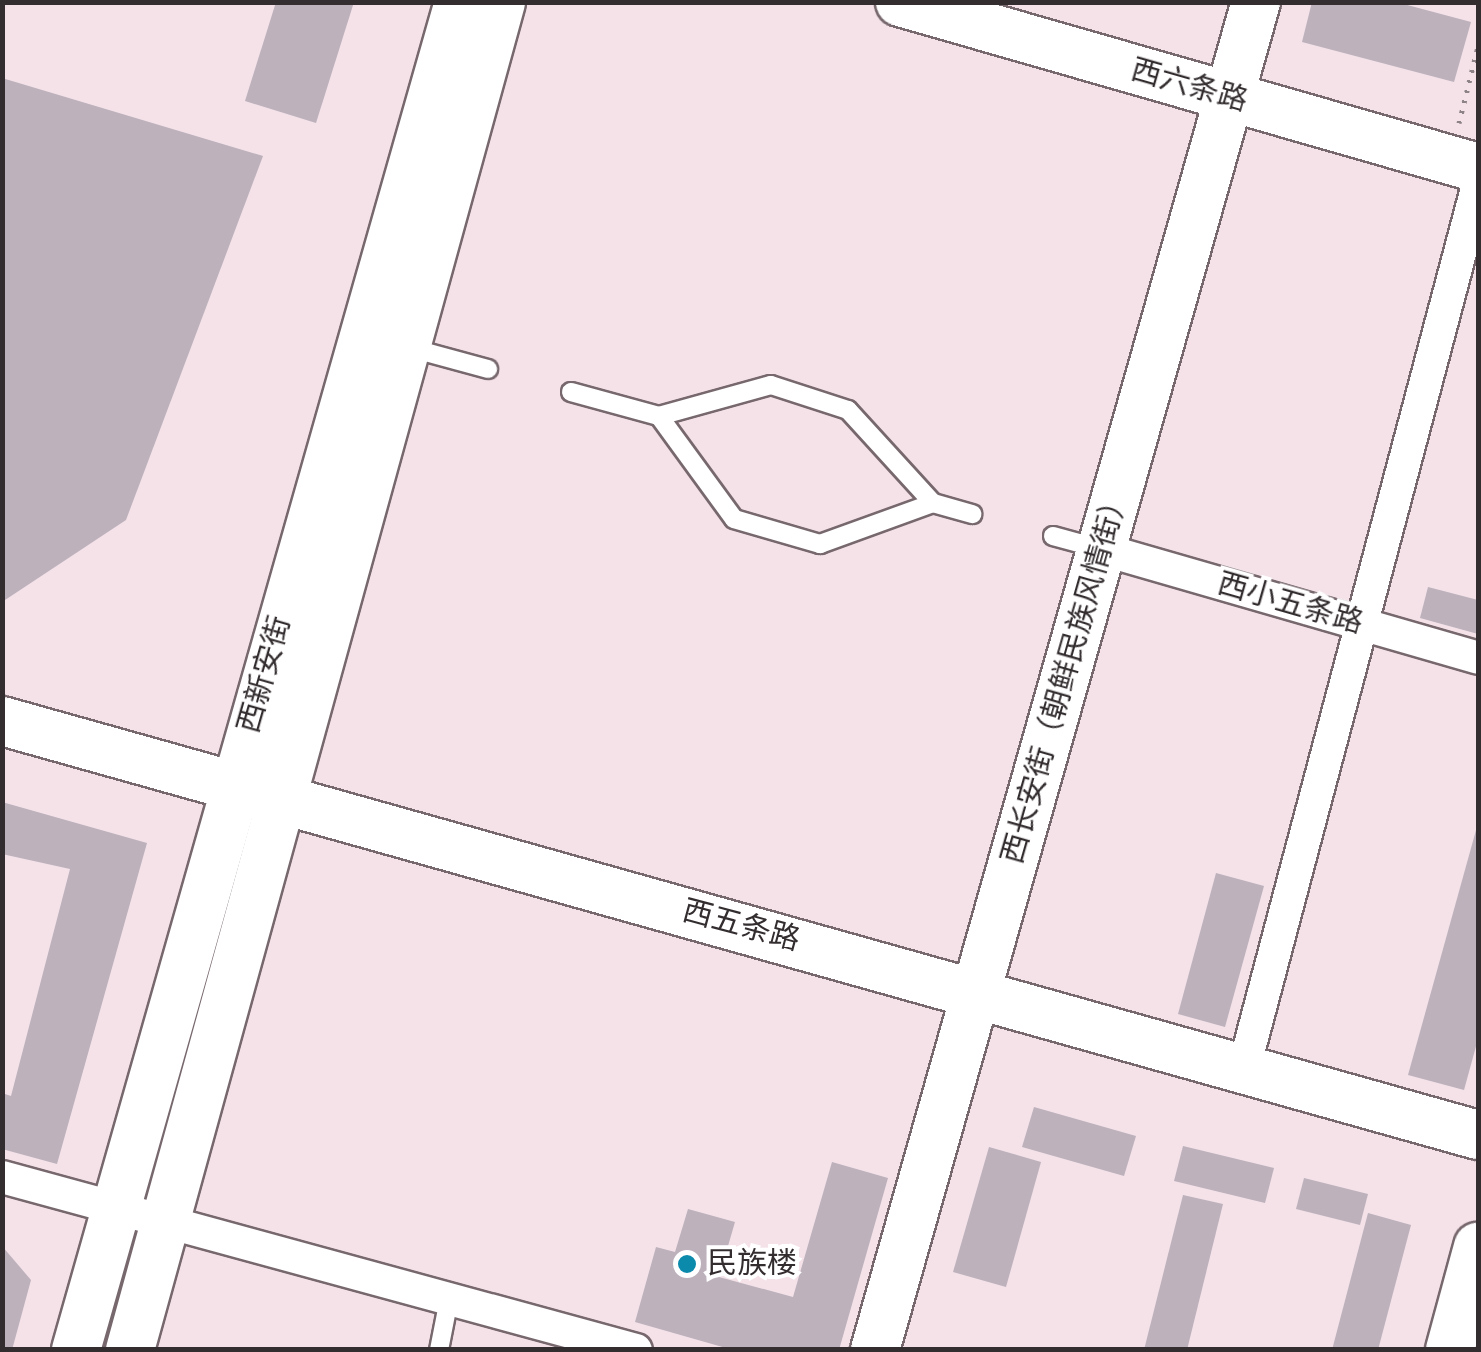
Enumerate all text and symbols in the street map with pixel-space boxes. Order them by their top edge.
street label: 西六条路 [1126,52,1252,120]
street label: 西长安街（朝鲜民族风情街） [995,484,1137,868]
street label: 西小五条路 [1213,566,1367,642]
street label: 西新安街 [231,612,299,738]
street label: 西五条路 [678,893,804,959]
place label: 民族楼 [707,1246,797,1282]
marker: 民族楼 [676,1253,698,1275]

